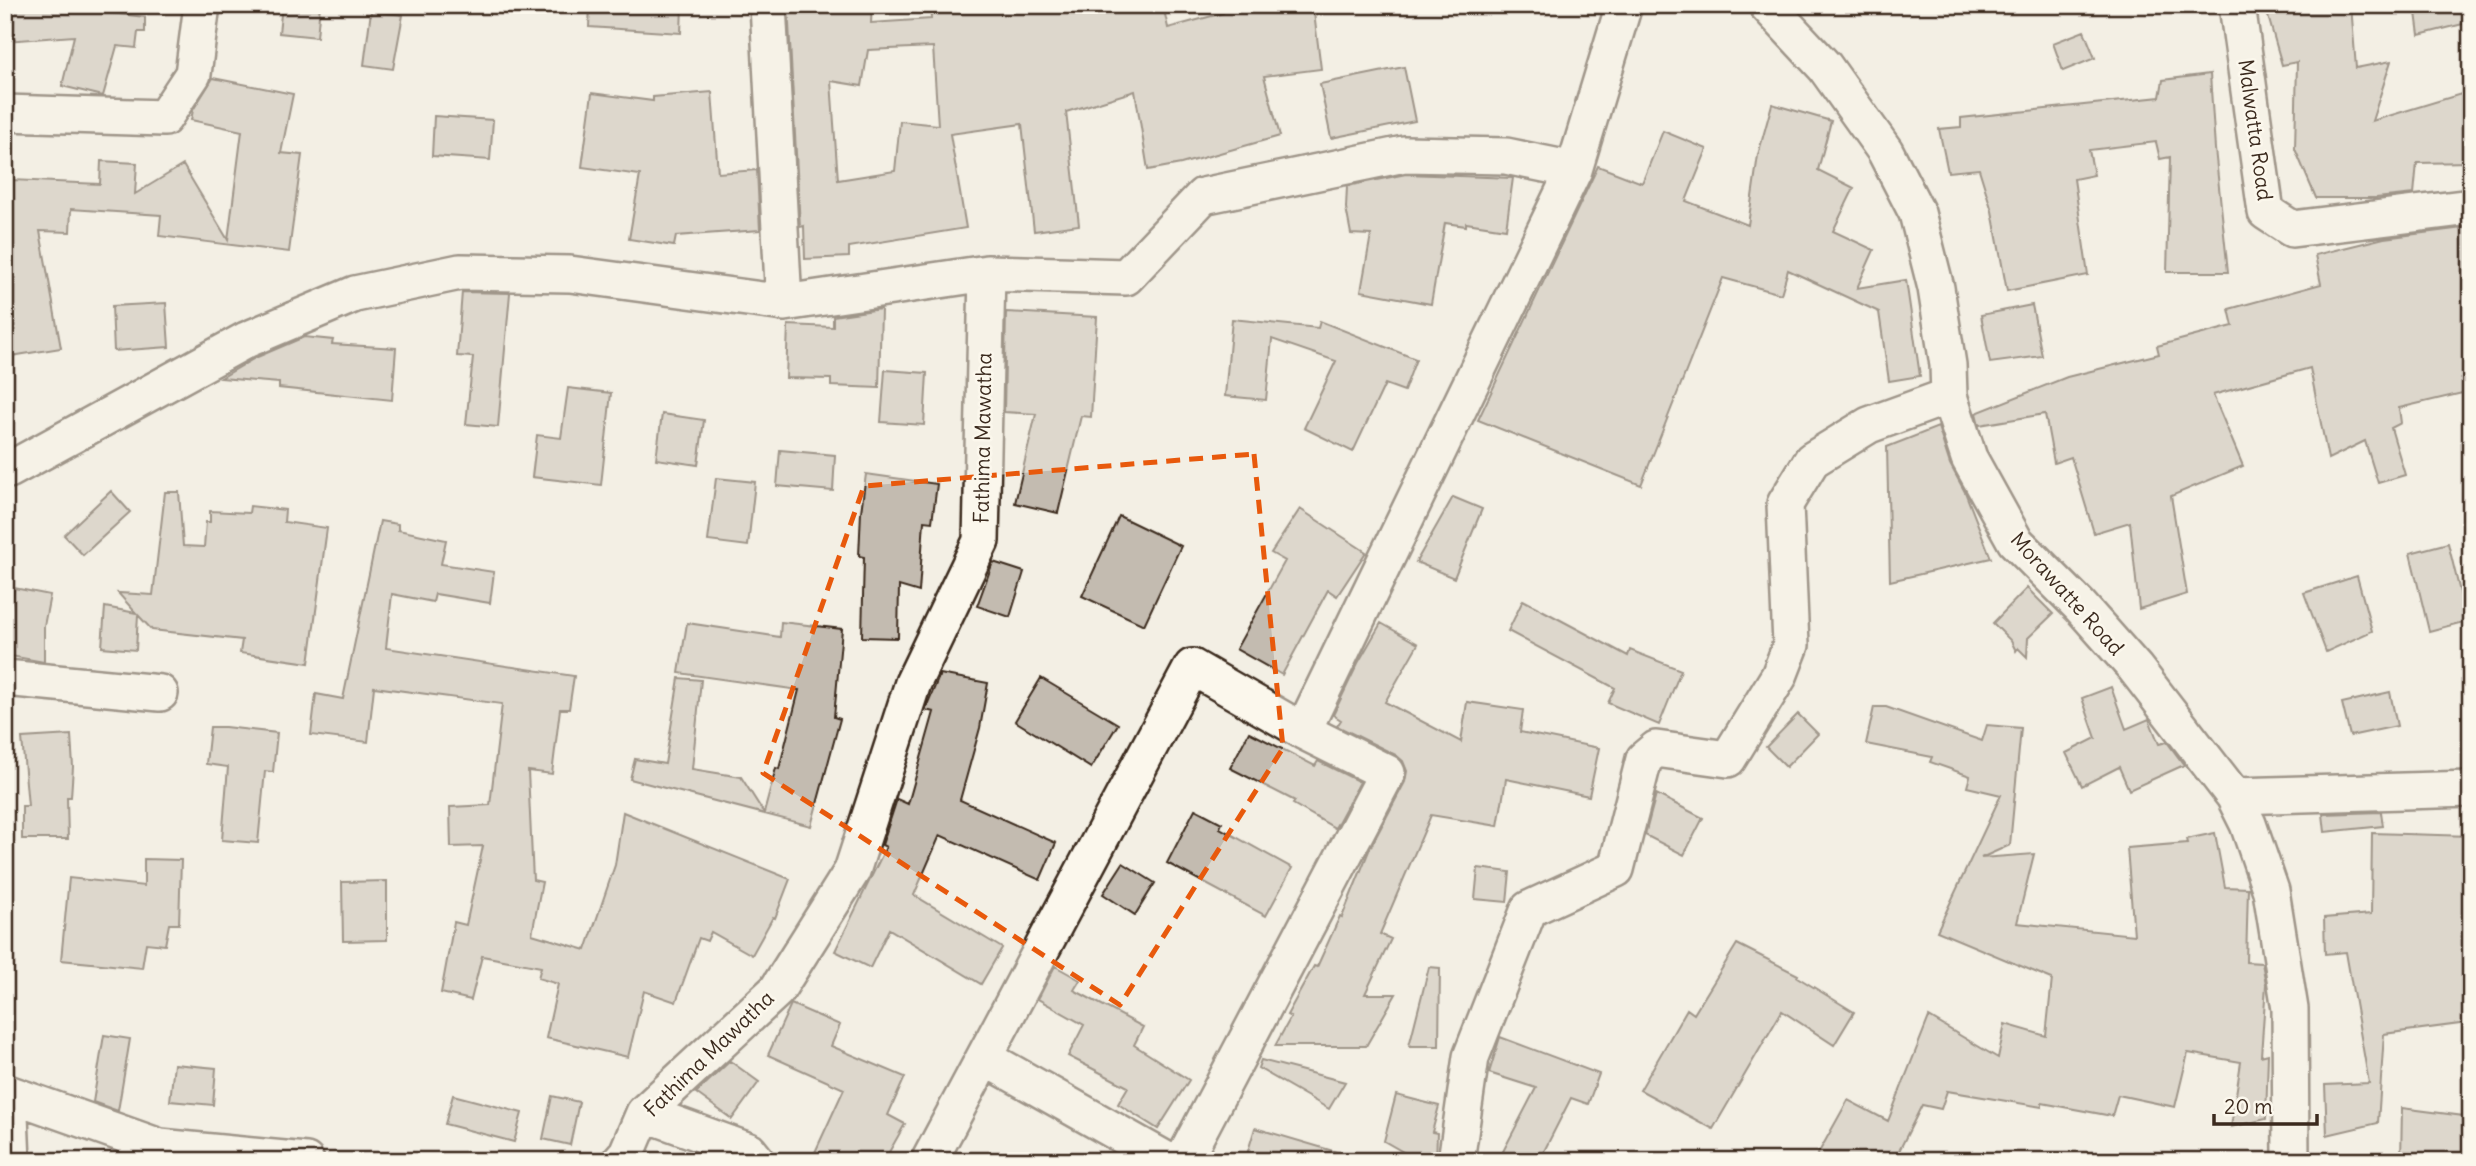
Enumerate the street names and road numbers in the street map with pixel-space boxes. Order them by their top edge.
street label: Malwatta Road [2232,58,2279,202]
street label: Fathima Mawatha [968,352,997,524]
street label: Morawatte Road [2005,526,2130,661]
street label: Fathima Mawatha [638,985,779,1123]

